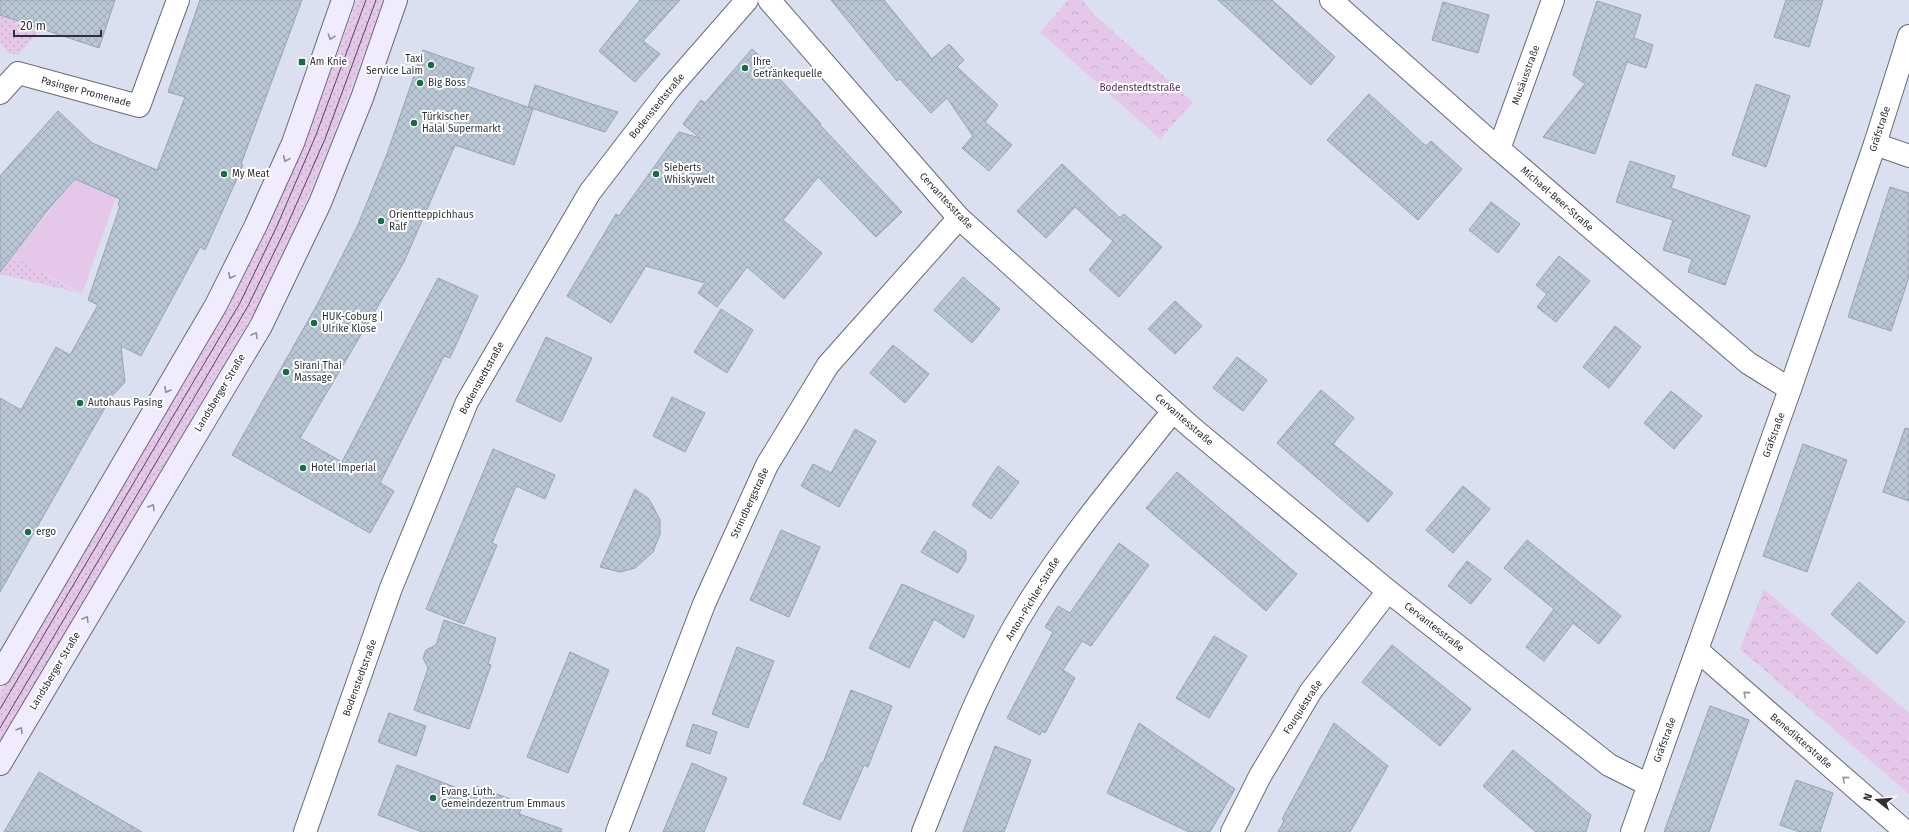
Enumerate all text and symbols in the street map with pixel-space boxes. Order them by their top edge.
scale bar [14,12,101,38]
text: 20 m [20,19,46,33]
one-way arrow [327,33,336,40]
street label: Musäusstraße [1510,44,1542,106]
place label: Taxi Service Laim [366,53,423,77]
place label: Am Knie [310,56,347,68]
place label: Ihre Getränkequelle [753,56,822,80]
marker: Am Knie [297,57,307,67]
marker: Taxi Service Laim [426,60,436,70]
marker: Ihre Getränkequelle [740,63,750,73]
street label: Bodenstedtstraße [627,71,687,141]
street label: Pasinger Promenade [40,74,132,110]
place label: Big Boss [428,77,466,89]
marker: Big Boss [415,78,425,88]
park label: Bodenstedtstraße [1100,82,1181,94]
street label: Gräfstraße [1867,105,1893,153]
place label: Türkischer Halal Supermarkt [422,111,501,135]
marker: Türkischer Halal Supermarkt [409,118,419,128]
one-way arrow [282,155,290,162]
place label: Sieberts Whiskywelt [664,162,715,186]
street label: Michael-Beer-Straße [1518,164,1596,234]
place label: My Meat [232,168,270,180]
marker: My Meat [219,169,229,179]
marker: Sieberts Whiskywelt [651,169,661,179]
street label: Cervantesstraße [917,170,975,232]
place label: Orientteppichhaus Ralf [389,209,474,233]
marker: Orientteppichhaus Ralf [376,216,386,226]
one-way arrow [228,272,235,280]
place label: HUK-Coburg | Ulrike Klose [322,311,384,335]
marker: HUK-Coburg | Ulrike Klose [309,318,319,328]
one-way arrow [250,332,258,339]
street label: Bodenstedtstraße [457,340,507,416]
street label: Landsberger Straße [192,352,248,434]
place label: Sirani Thai Massage [294,360,342,384]
marker: Sirani Thai Massage [281,367,291,377]
one-way arrow [164,386,171,393]
street label: Cervantesstraße [1153,392,1215,448]
place label: Autohaus Pasing [88,397,163,409]
marker: Autohaus Pasing [75,398,85,408]
street label: Gräfstraße [1760,411,1788,459]
place label: Hotel Imperial [311,462,376,474]
marker: Hotel Imperial [298,463,308,473]
street label: Strindbergstraße [728,466,772,540]
one-way arrow [148,504,155,511]
place label: ergo [36,526,56,538]
marker: ergo [23,527,33,537]
street label: Anton-Pichler-Straße [1003,555,1063,643]
street label: Cervantesstraße [1402,600,1466,654]
one-way arrow [82,615,89,623]
street label: Landsberger Straße [27,630,83,712]
street label: Bodenstedtstraße [341,638,379,718]
street label: Fouquéstraße [1281,678,1325,736]
one-way arrow [1744,691,1751,698]
street label: Benedikterstraße [1768,711,1834,771]
street label: Gräfstraße [1651,716,1679,764]
one-way arrow [15,727,22,734]
one-way arrow [1842,776,1849,783]
north arrow [1857,780,1897,820]
place label: Evang. Luth. Gemeindezentrum Emmaus [441,786,566,810]
text: N [1861,792,1875,803]
marker: Evang. Luth. Gemeindezentrum Emmaus [428,793,438,803]

